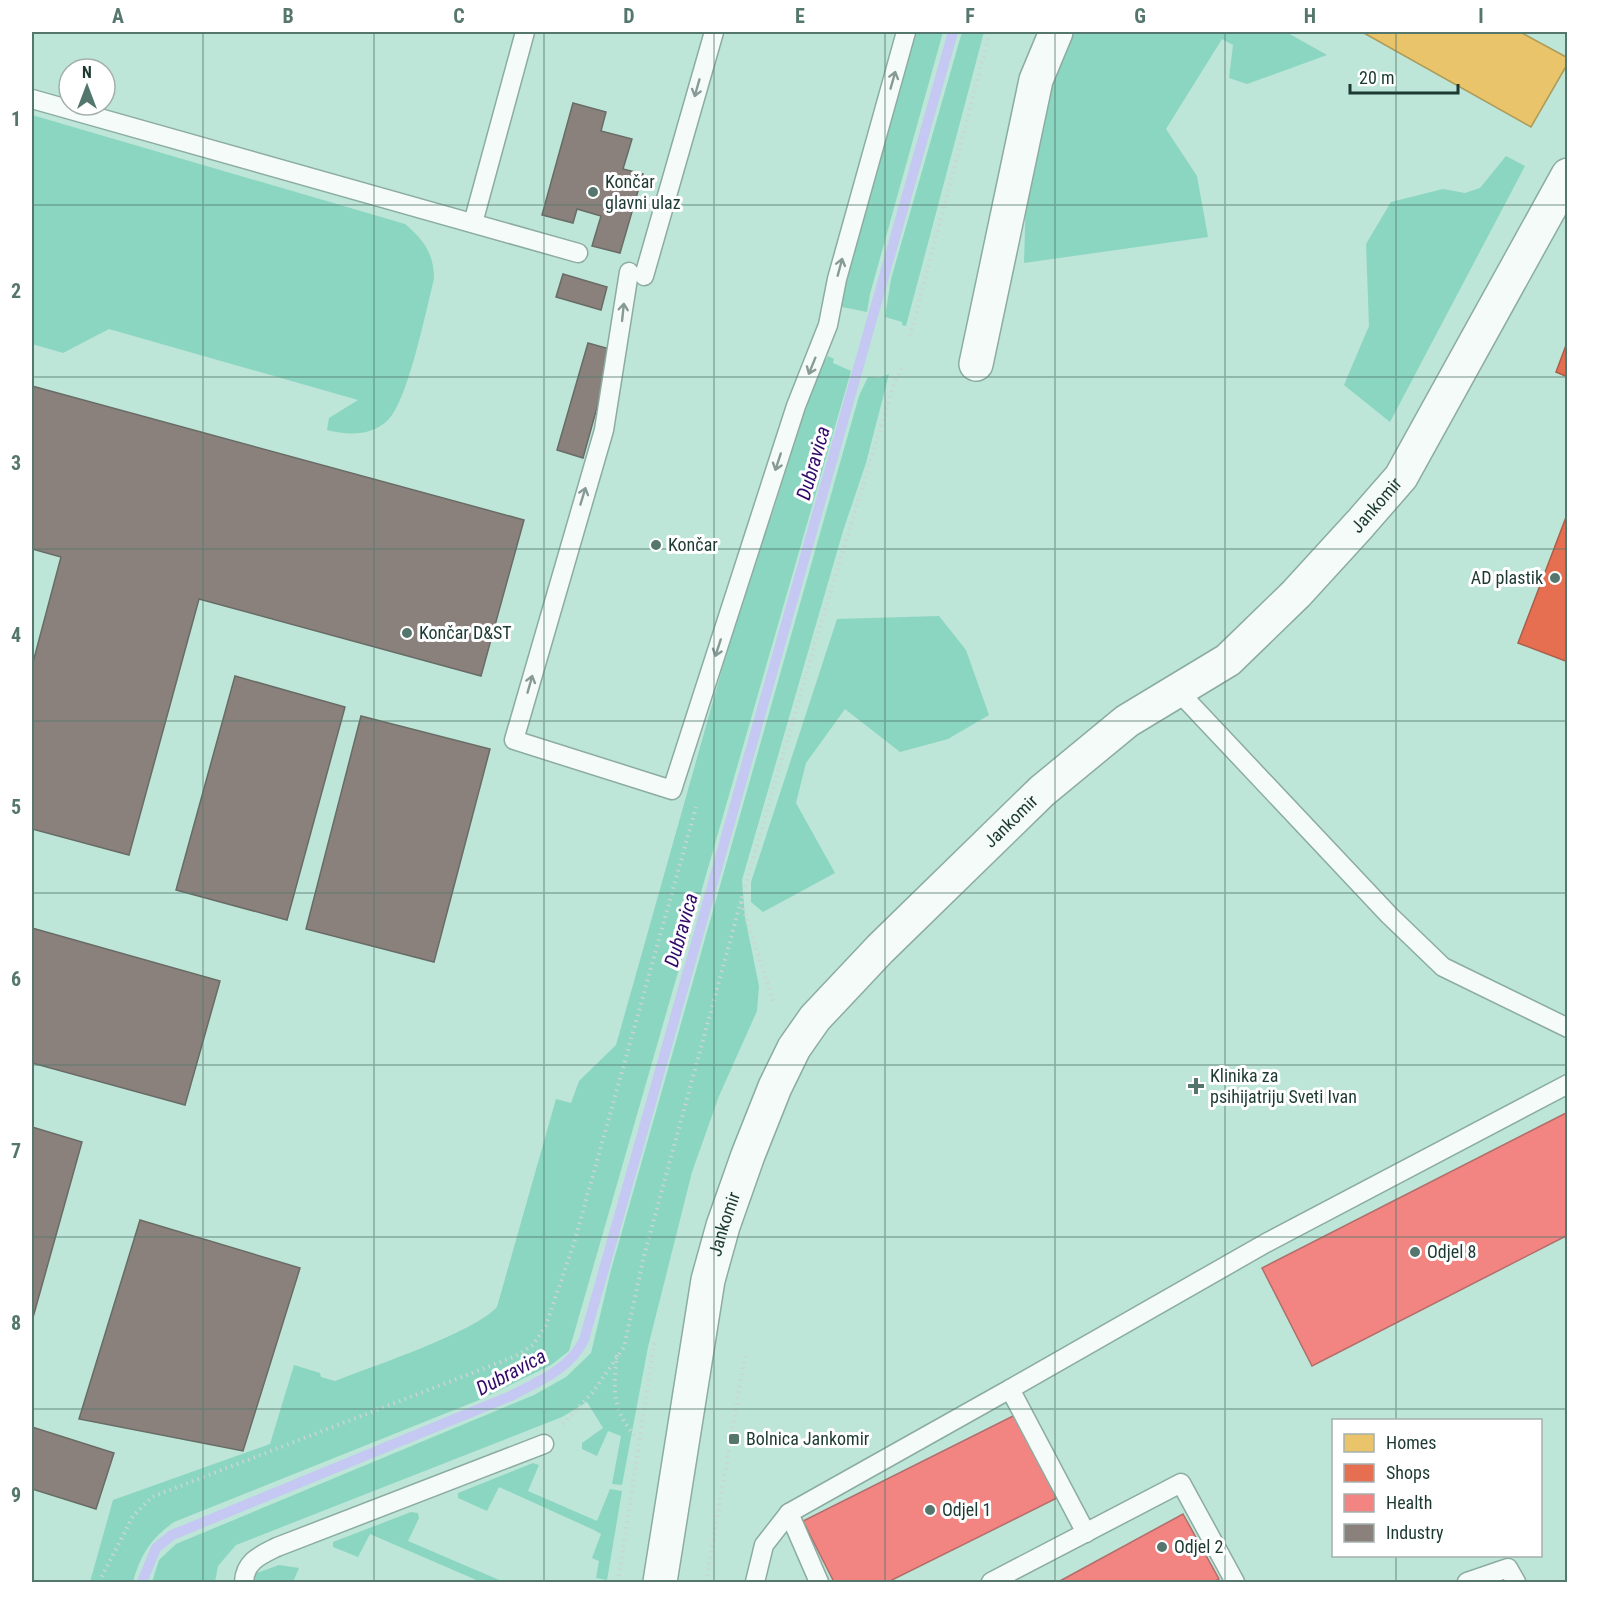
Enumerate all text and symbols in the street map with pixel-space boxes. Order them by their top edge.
text: A [112,4,124,28]
text: B [282,4,294,28]
text: C [453,4,465,28]
text: D [623,4,635,28]
text: E [795,4,805,28]
text: F [965,4,975,28]
text: G [1134,4,1146,28]
text: H [1304,4,1316,28]
text: I [1478,4,1484,28]
north arrow [57,57,117,117]
scale bar [1350,57,1458,95]
text: N [82,63,92,82]
text: 20 m [1359,67,1394,88]
one-way arrow [887,70,899,89]
one-way arrow [691,78,703,97]
text: 1 [11,107,21,131]
place label: Končar glavni ulaz [605,171,681,213]
marker: Končar glavni ulaz [586,185,600,199]
one-way arrow [835,258,846,277]
text: 2 [11,279,21,303]
one-way arrow [618,303,629,322]
one-way arrow [806,356,817,374]
water label: Dubravica [791,423,835,503]
text: 3 [11,451,21,475]
one-way arrow [772,452,783,471]
street label: Jankomir [1346,473,1406,537]
one-way arrow [579,487,590,506]
place label: Končar [668,534,718,555]
marker: Končar [649,538,663,552]
place label: AD plastik [1471,567,1543,588]
marker: AD plastik [1548,571,1562,585]
place label: Končar D&ST [419,622,512,643]
text: 4 [11,623,21,647]
marker: Končar D&ST [400,626,414,640]
one-way arrow [712,638,723,657]
one-way arrow [525,675,536,694]
street label: Jankomir [980,790,1042,852]
text: 5 [11,795,21,819]
water label: Dubravica [659,890,703,970]
text: 6 [11,967,21,991]
place label: Klinika za psihijatriju Sveti Ivan [1210,1065,1357,1107]
marker: Klinika za psihijatriju Sveti Ivan [1187,1077,1205,1095]
text: 7 [11,1139,21,1163]
street label: Jankomir [704,1189,744,1259]
place label: Odjel 8 [1427,1241,1476,1262]
marker: Odjel 8 [1408,1245,1422,1259]
text: 8 [11,1311,21,1335]
water label: Dubravica [472,1344,550,1400]
legend [1332,1419,1542,1557]
place label: Bolnica Jankomir [746,1428,870,1449]
marker: Bolnica Jankomir [727,1432,741,1446]
text: Homes [1386,1432,1436,1453]
text: Shops [1386,1462,1430,1483]
text: 9 [11,1483,21,1507]
text: Health [1386,1492,1432,1513]
place label: Odjel 1 [942,1499,991,1520]
marker: Odjel 1 [923,1503,937,1517]
text: Industry [1386,1522,1444,1543]
place label: Odjel 2 [1174,1536,1223,1557]
marker: Odjel 2 [1155,1540,1169,1554]

